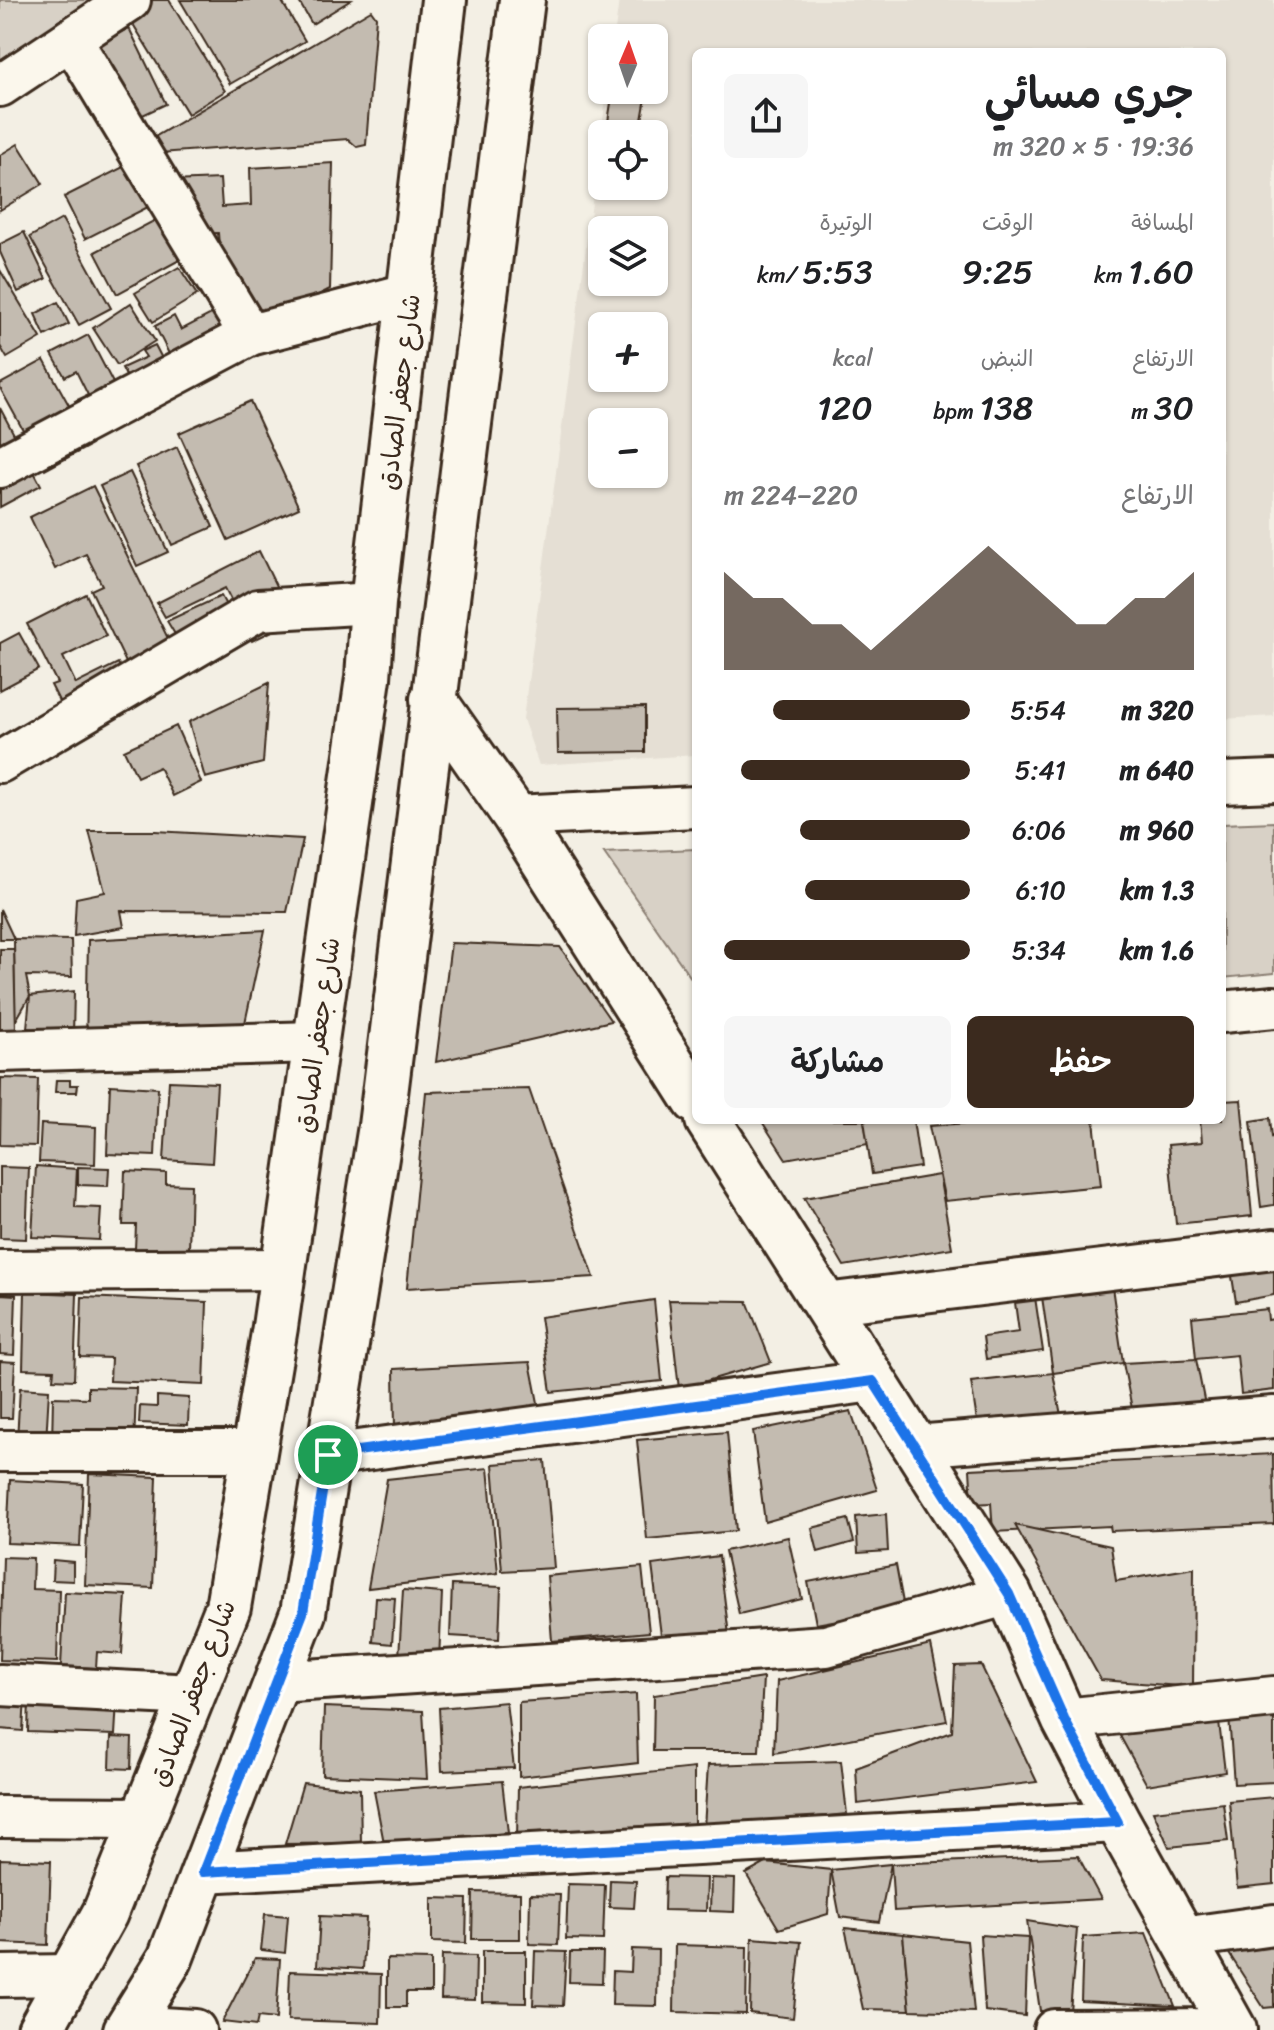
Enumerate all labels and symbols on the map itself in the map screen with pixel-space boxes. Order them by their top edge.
north arrow [588,24,668,104]
street label: شارع جعفر الصادق [364,291,434,493]
street label: شارع جعفر الصادق [280,934,354,1136]
pin [294,1421,362,1489]
street label: شارع جعفر الصادق [135,1593,249,1793]

